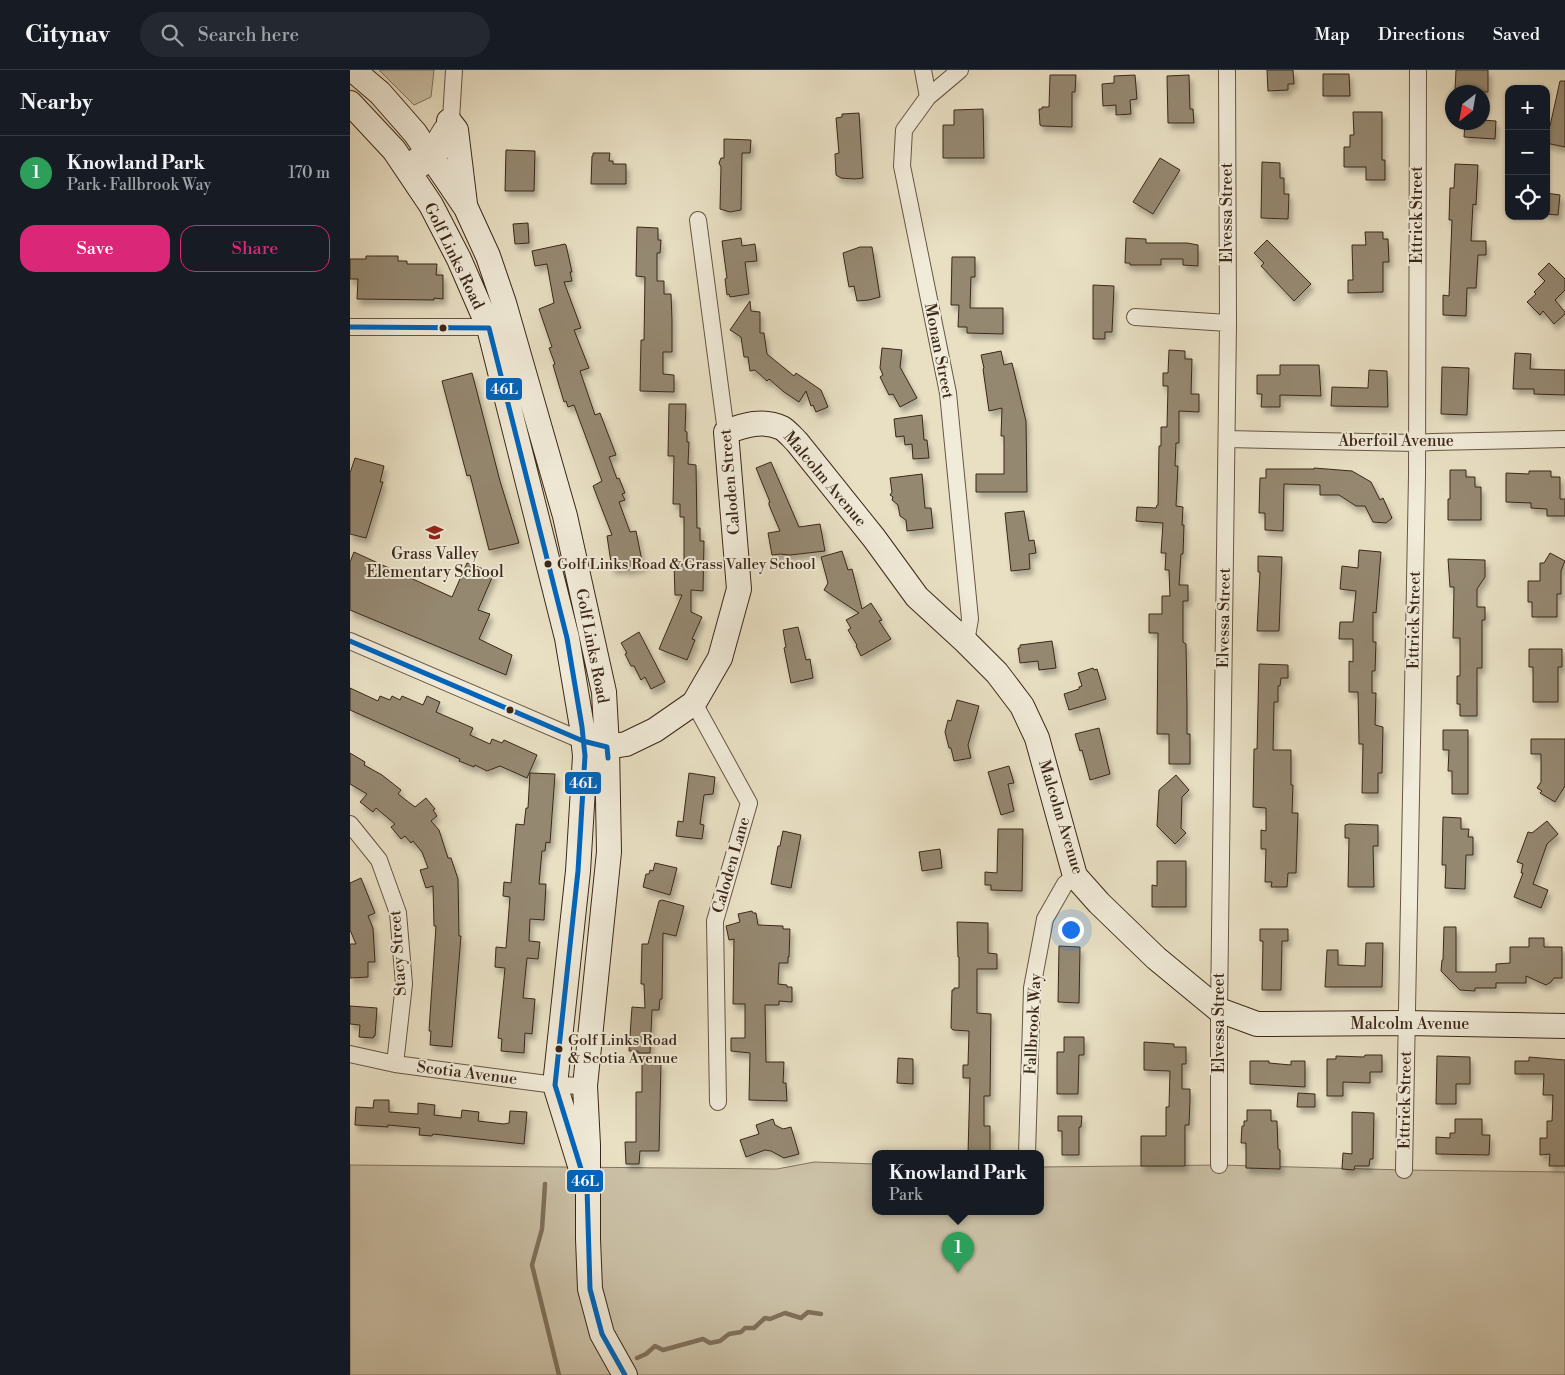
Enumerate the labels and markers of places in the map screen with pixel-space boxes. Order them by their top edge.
unlabelled marker [438,323,448,333]
school or university icon: Grass Valley Elementary School [425,522,445,542]
place label: Grass Valley Elementary School [366,544,504,582]
place label: Golf Links Road & Grass Valley School [557,555,816,574]
marker: Golf Links Road & Grass Valley School [543,559,553,569]
unlabelled marker [505,705,515,715]
place label: Golf Links Road & Scotia Avenue [568,1031,678,1068]
marker: Golf Links Road & Scotia Avenue [554,1044,564,1054]
pin: 1 [942,1232,974,1273]

